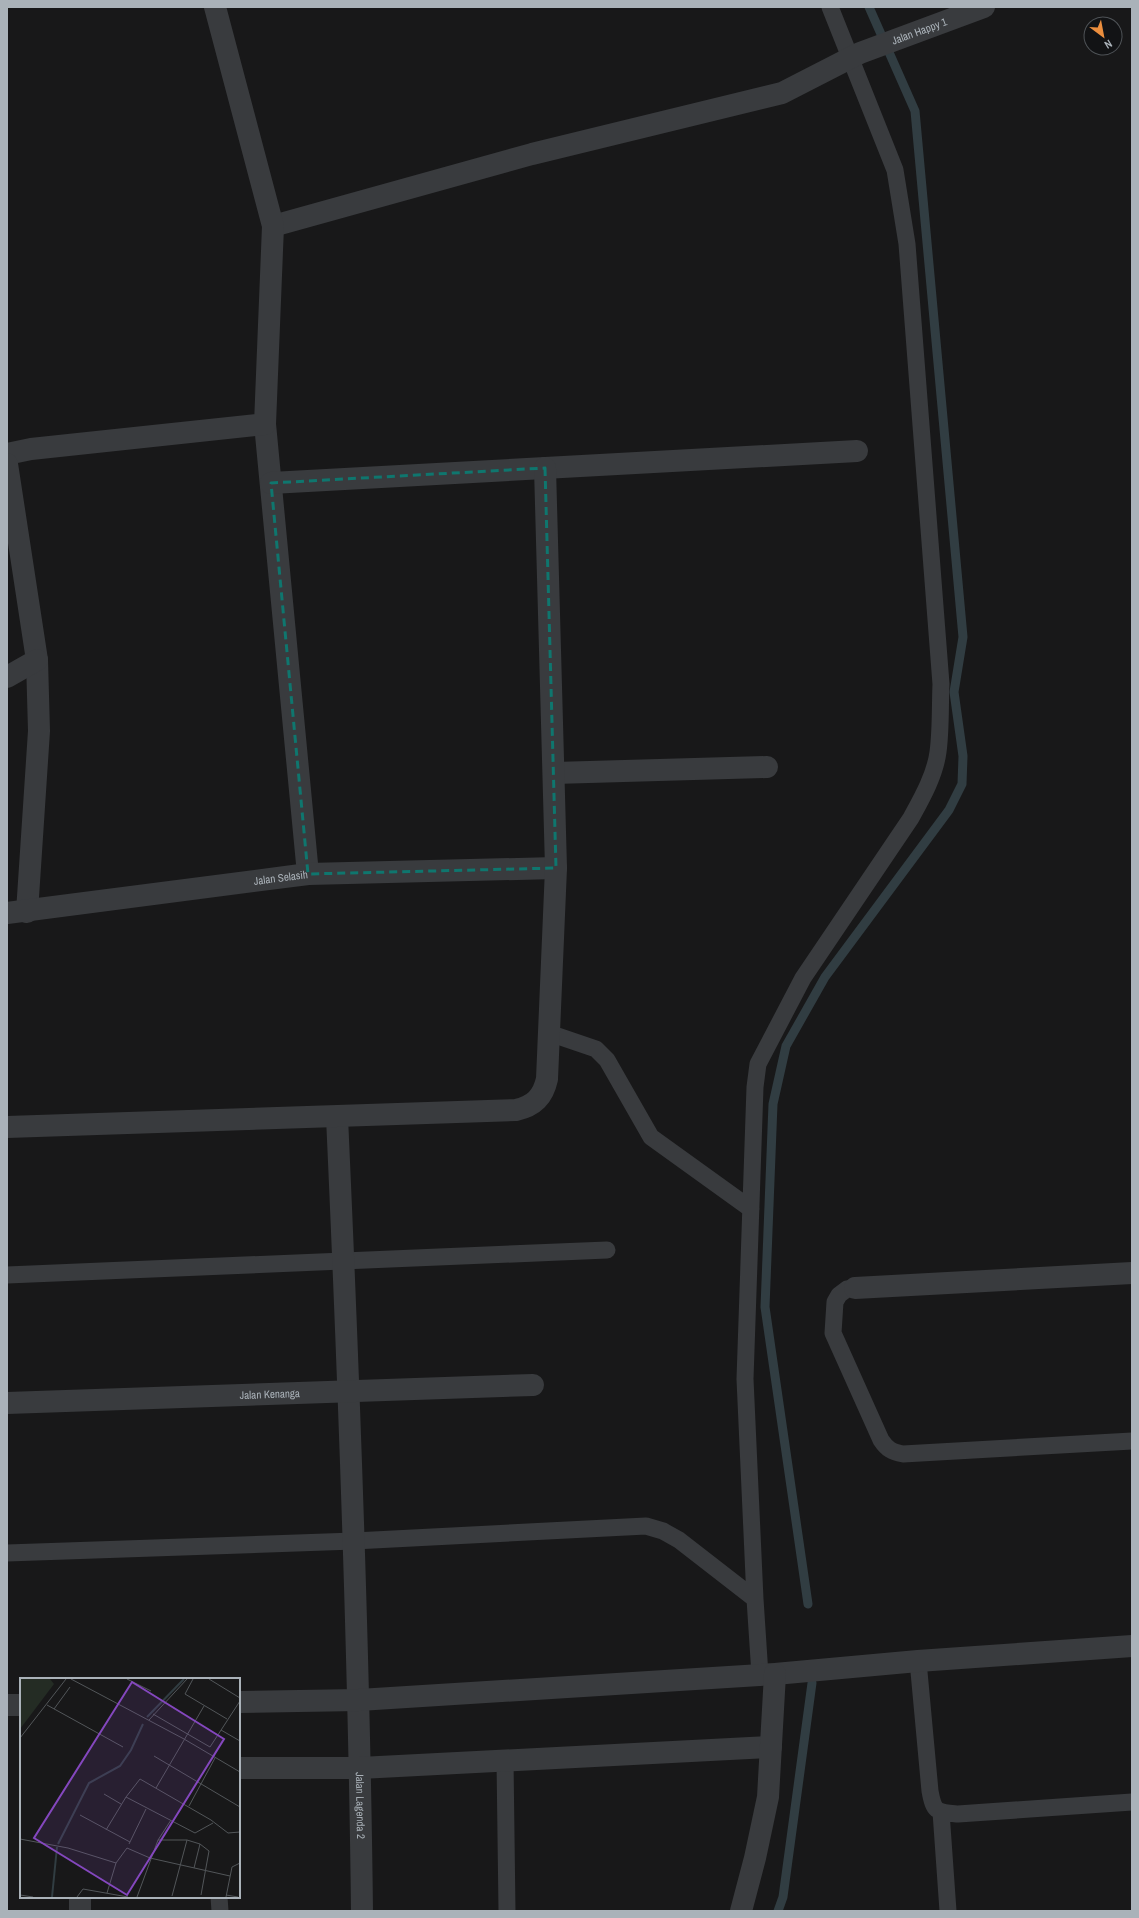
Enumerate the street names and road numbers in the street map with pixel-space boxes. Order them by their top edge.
street label: Jalan Happy 1 [890,14,949,48]
street label: Jalan Selasih [253,867,309,888]
street label: Jalan Kenanga [239,1386,300,1402]
street label: Jalan Lagenda 2 [353,1772,368,1839]

